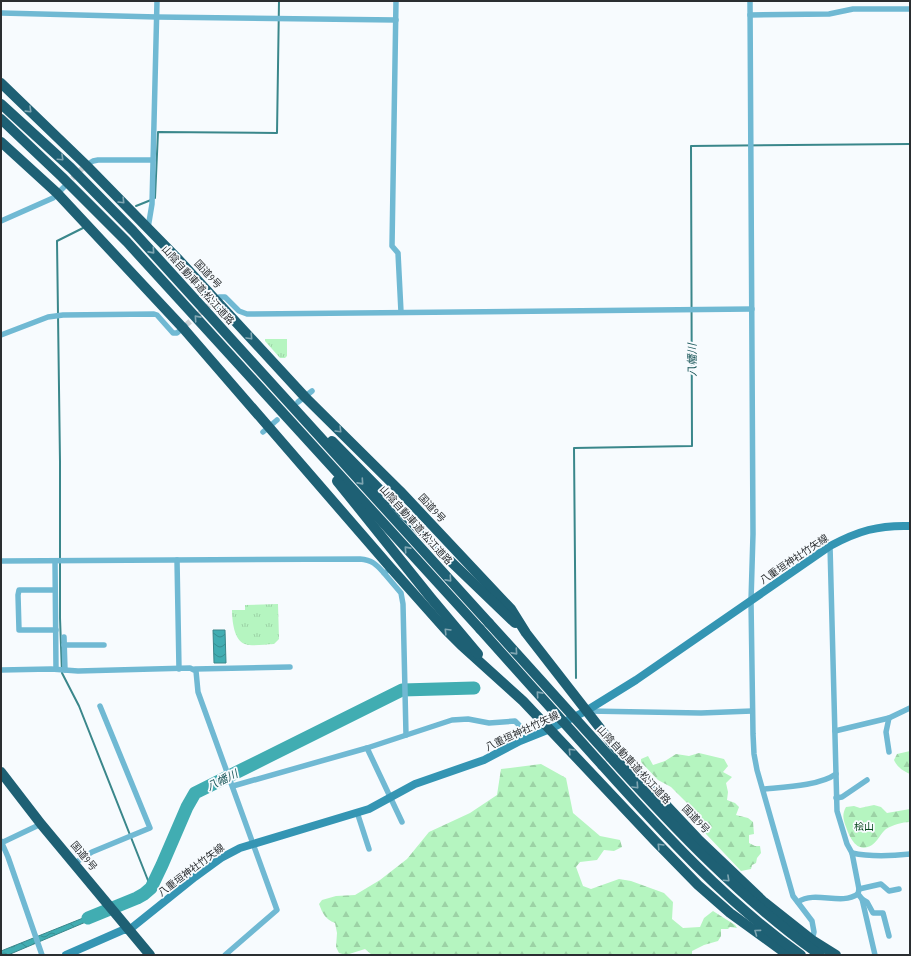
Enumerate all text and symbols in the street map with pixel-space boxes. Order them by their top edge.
one-way arrow [24,105,32,113]
one-way arrow [56,153,64,161]
one-way arrow [117,196,125,204]
street label: 山陰自動車道;松江道路 [159,243,237,327]
one-way arrow [147,246,154,254]
street label: 国道9号 [191,257,225,291]
one-way arrow [194,315,201,323]
one-way arrow [245,332,252,339]
water label: 八幡川 [685,343,699,377]
one-way arrow [335,426,342,433]
one-way arrow [357,477,364,485]
street label: 山陰自動車道;松江道路 [377,483,455,567]
street label: 国道9号 [415,491,449,525]
street label: 八重垣神社竹矢線 [757,531,831,587]
one-way arrow [405,546,412,553]
one-way arrow [444,574,451,581]
one-way arrow [445,628,452,636]
one-way arrow [510,647,517,654]
one-way arrow [536,691,543,699]
street label: 八重垣神社竹矢線 [483,708,561,754]
street label: 山陰自動車道;松江道路 [594,723,674,807]
one-way arrow [568,748,576,756]
water label: 八幡川 [204,766,241,794]
one-way arrow [632,781,639,789]
street label: 国道9号 [679,802,713,836]
park label: 桧山 [854,820,874,833]
street label: 国道9号 [68,839,100,873]
street label: 八重垣神社竹矢線 [155,841,227,899]
one-way arrow [657,843,664,851]
one-way arrow [722,875,730,882]
one-way arrow [754,930,761,937]

